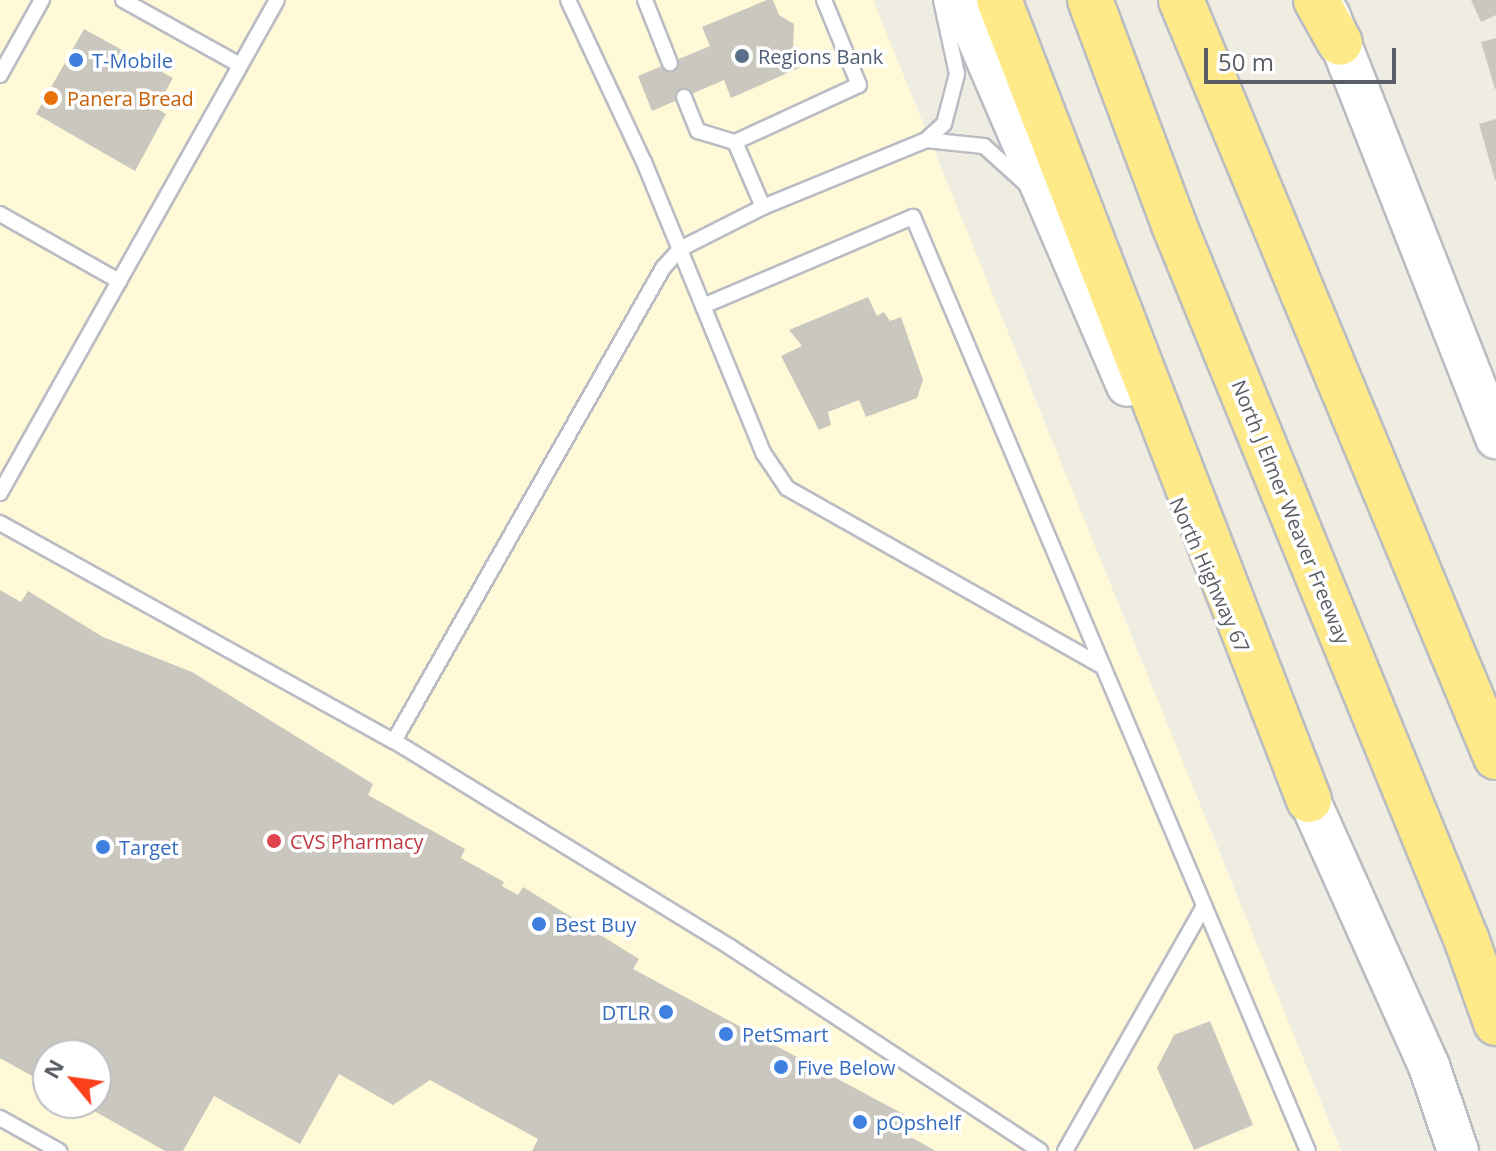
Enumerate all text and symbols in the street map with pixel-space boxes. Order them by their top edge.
scale bar [1208,32,1400,82]
place label: Regions Bank [758,44,883,68]
text: 50 m [1218,45,1274,78]
marker: Regions Bank [733,47,751,65]
place label: T-Mobile [92,48,173,72]
marker: T-Mobile [67,51,85,69]
place label: Panera Bread [67,86,194,110]
marker: Panera Bread [42,89,60,107]
street label: North J Elmer Weaver Freeway [1227,376,1355,648]
street label: North Highway 67 [1165,494,1255,656]
place label: CVS Pharmacy [290,829,423,853]
marker: CVS Pharmacy [265,832,283,850]
place label: Target [119,835,179,859]
marker: Target [94,838,112,856]
place label: Best Buy [555,912,636,936]
marker: Best Buy [530,915,548,933]
place label: DTLR [602,1000,650,1024]
marker: DTLR [657,1003,675,1021]
place label: PetSmart [742,1022,828,1046]
marker: PetSmart [717,1025,735,1043]
north arrow [32,1039,112,1119]
text: N [35,1053,70,1083]
place label: Five Below [797,1055,896,1079]
marker: Five Below [772,1058,790,1076]
place label: pOpshelf [876,1110,961,1134]
marker: pOpshelf [851,1113,869,1131]

